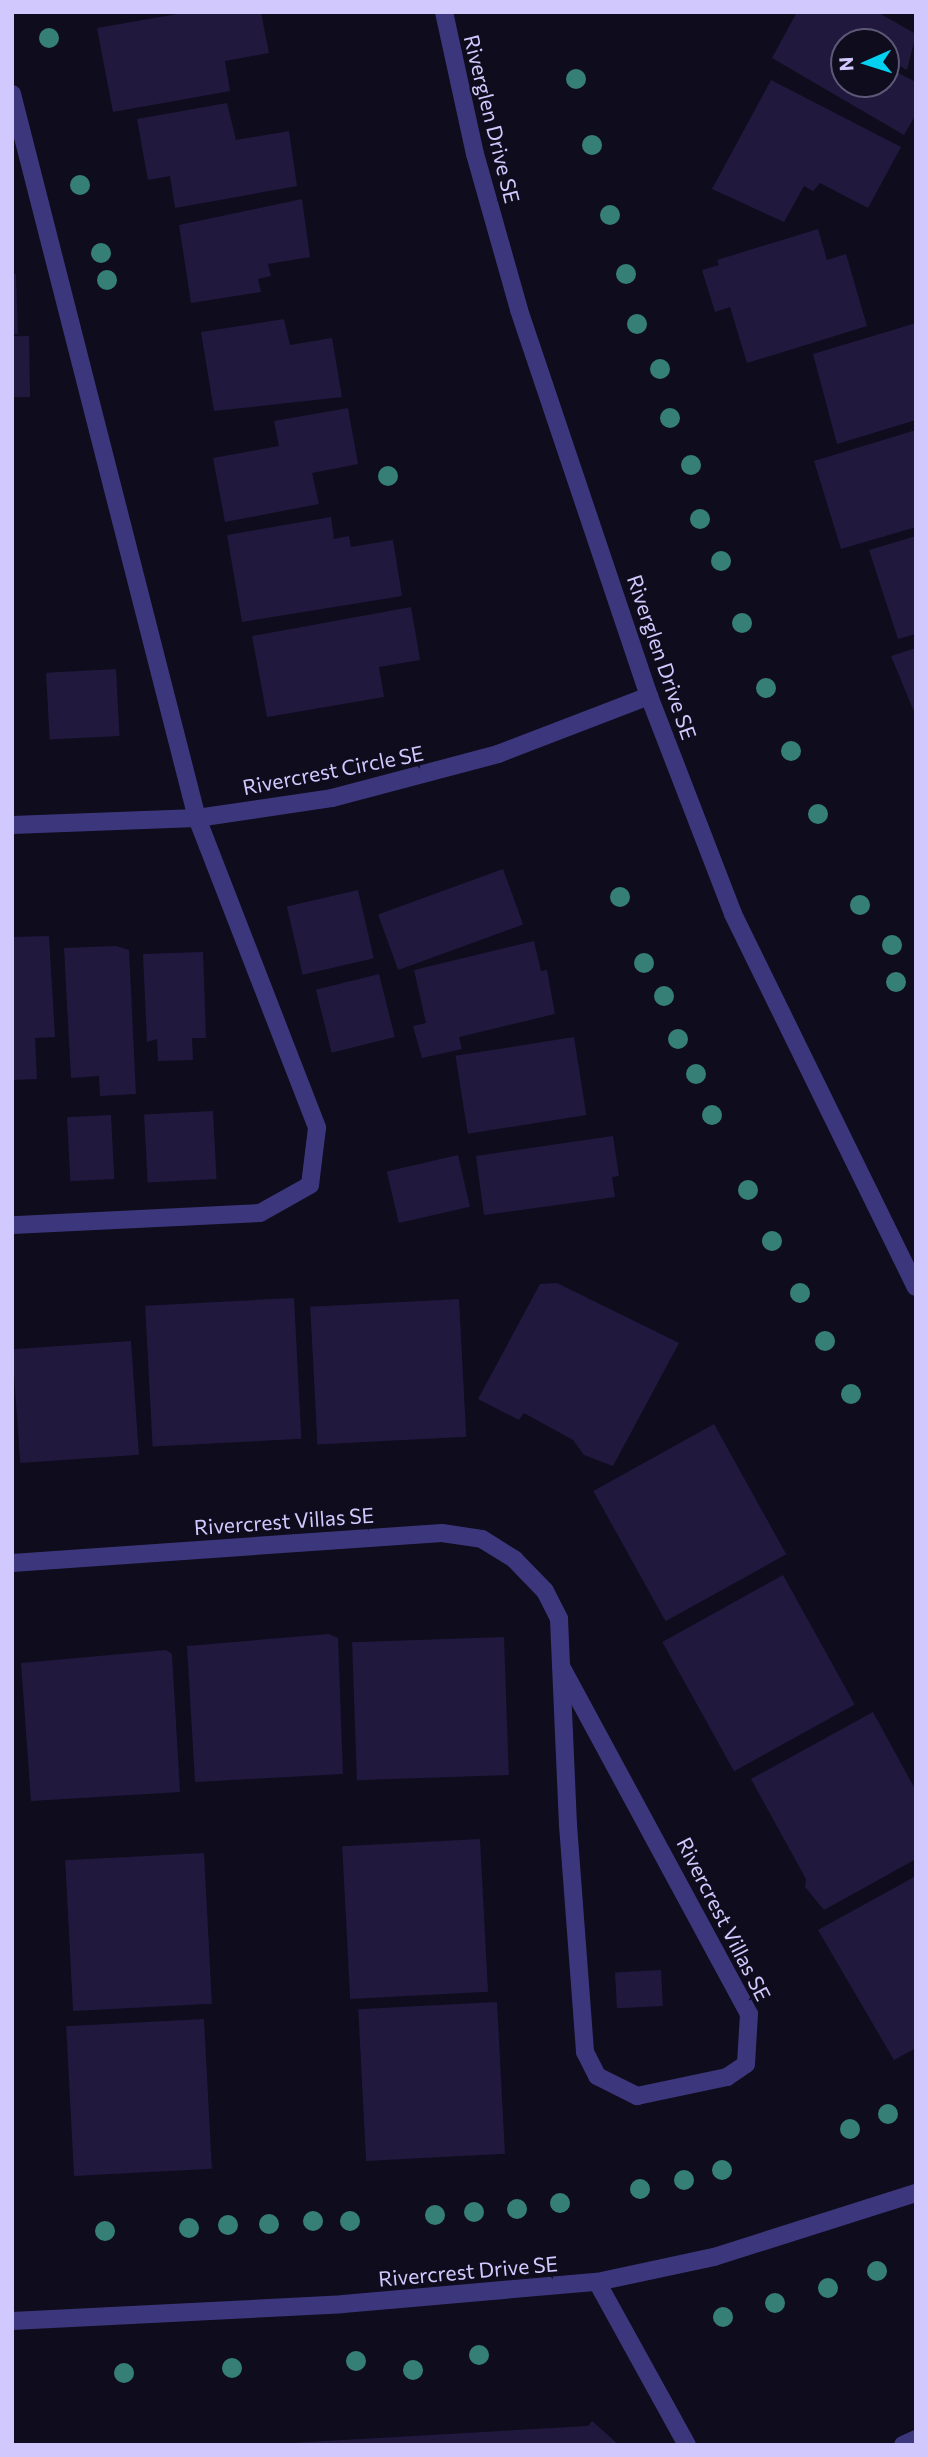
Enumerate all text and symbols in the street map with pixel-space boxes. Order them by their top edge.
north arrow [830,28,900,98]
street label: Riverglen Drive SE [459,32,525,206]
text: N [834,56,857,72]
street label: Riverglen Drive SE [622,571,702,743]
street label: Rivercrest Circle SE [240,740,426,800]
street label: Rivercrest Villas SE [193,1502,375,1540]
street label: Rivercrest Villas SE [672,1833,776,2005]
street label: Rivercrest Drive SE [377,2251,559,2291]

